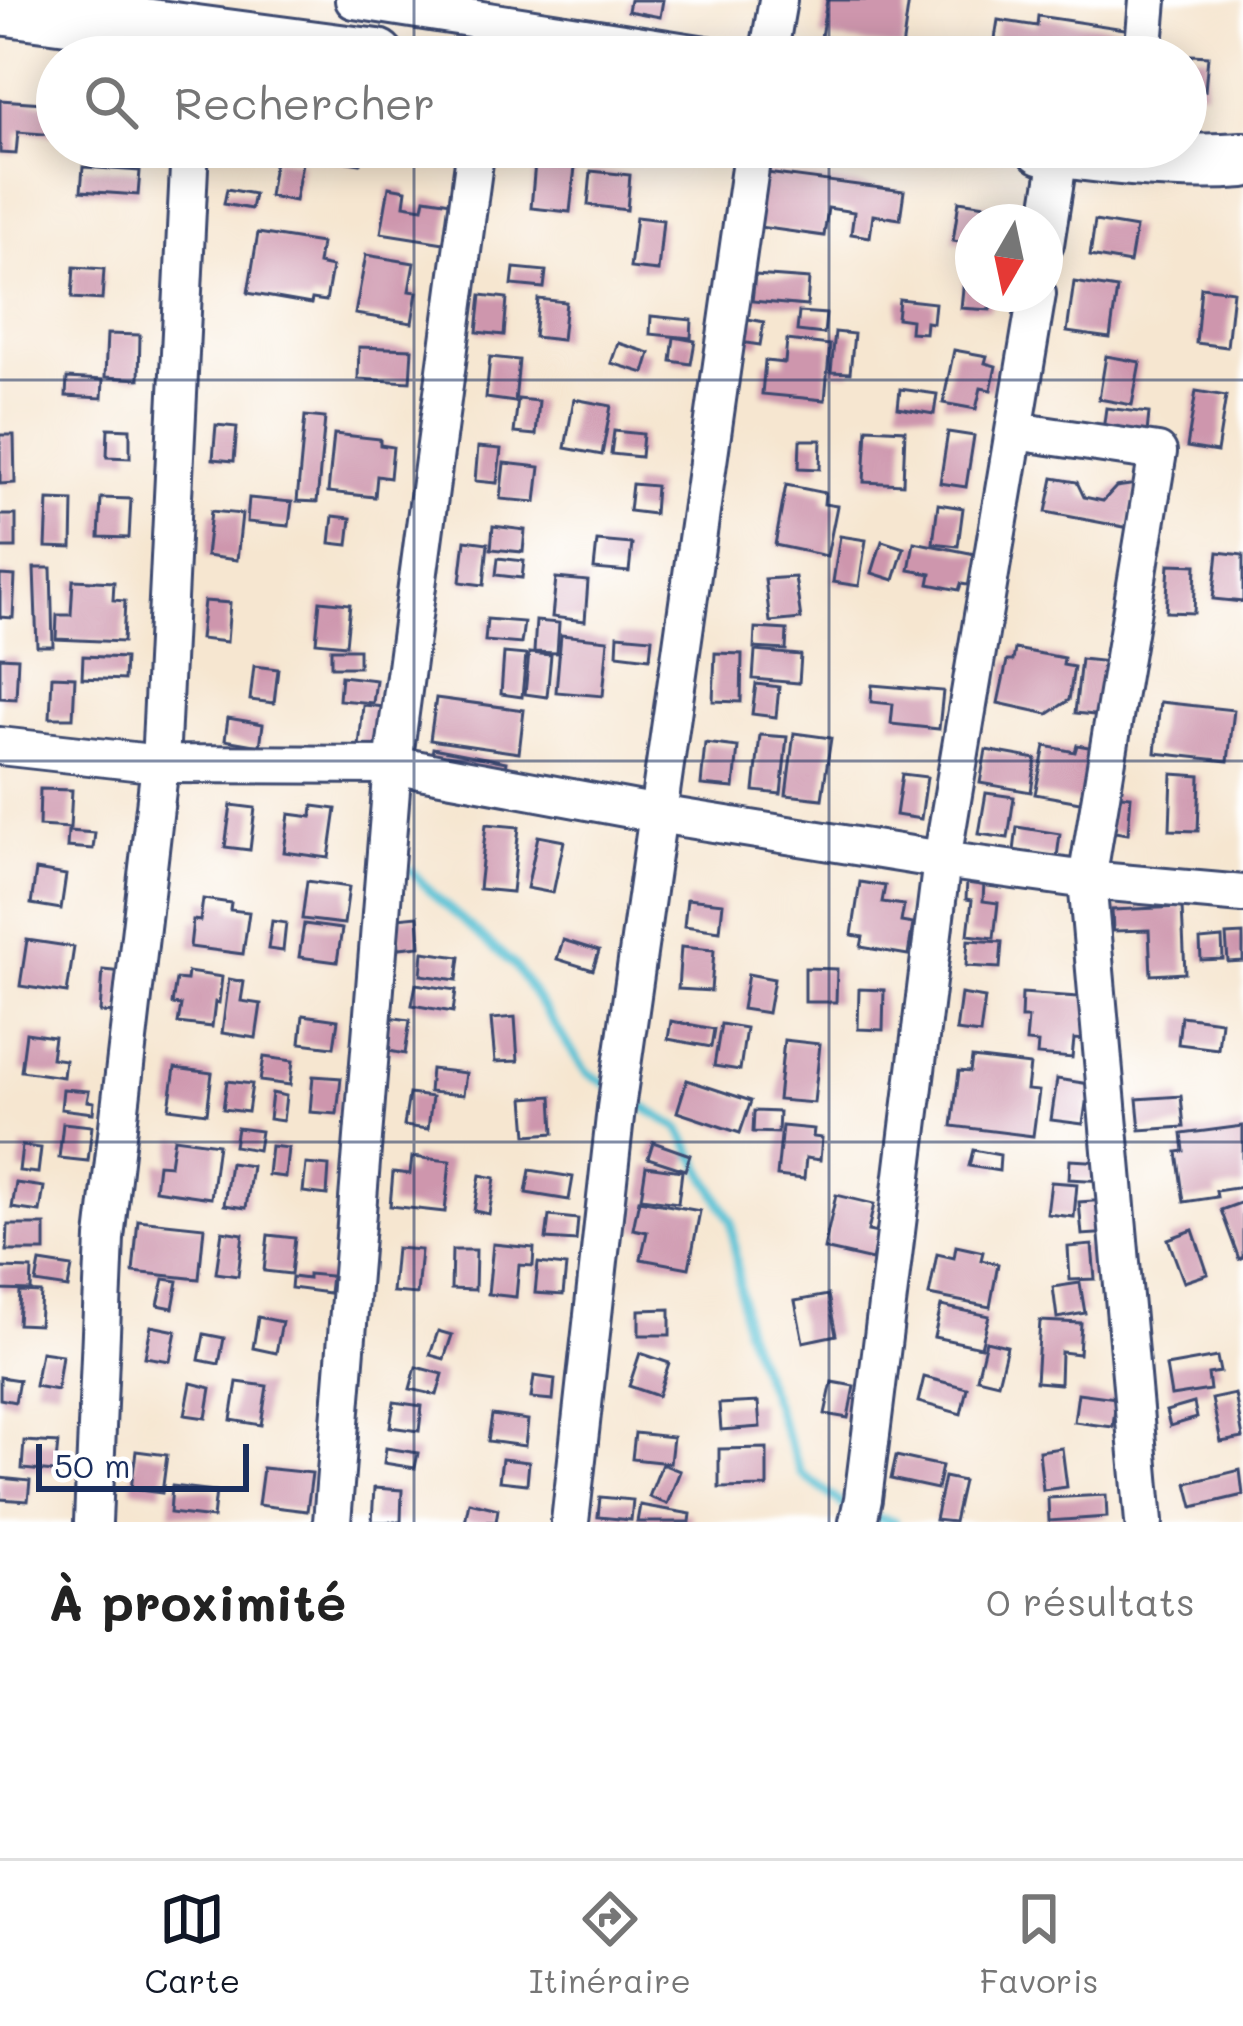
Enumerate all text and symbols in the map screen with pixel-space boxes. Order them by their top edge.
search box [36,36,1207,168]
icon: search [78,69,144,135]
text: Rechercher [174,73,435,131]
north arrow [955,204,1063,312]
scale bar [36,1438,249,1491]
text: 50 m [54,1443,130,1486]
text: À proximité [48,1567,346,1634]
text: 0 résultats [986,1575,1195,1626]
tab: Carte [144,1886,240,2001]
tab: Itinéraire [529,1886,691,2001]
tab: Favoris [980,1886,1099,2001]

